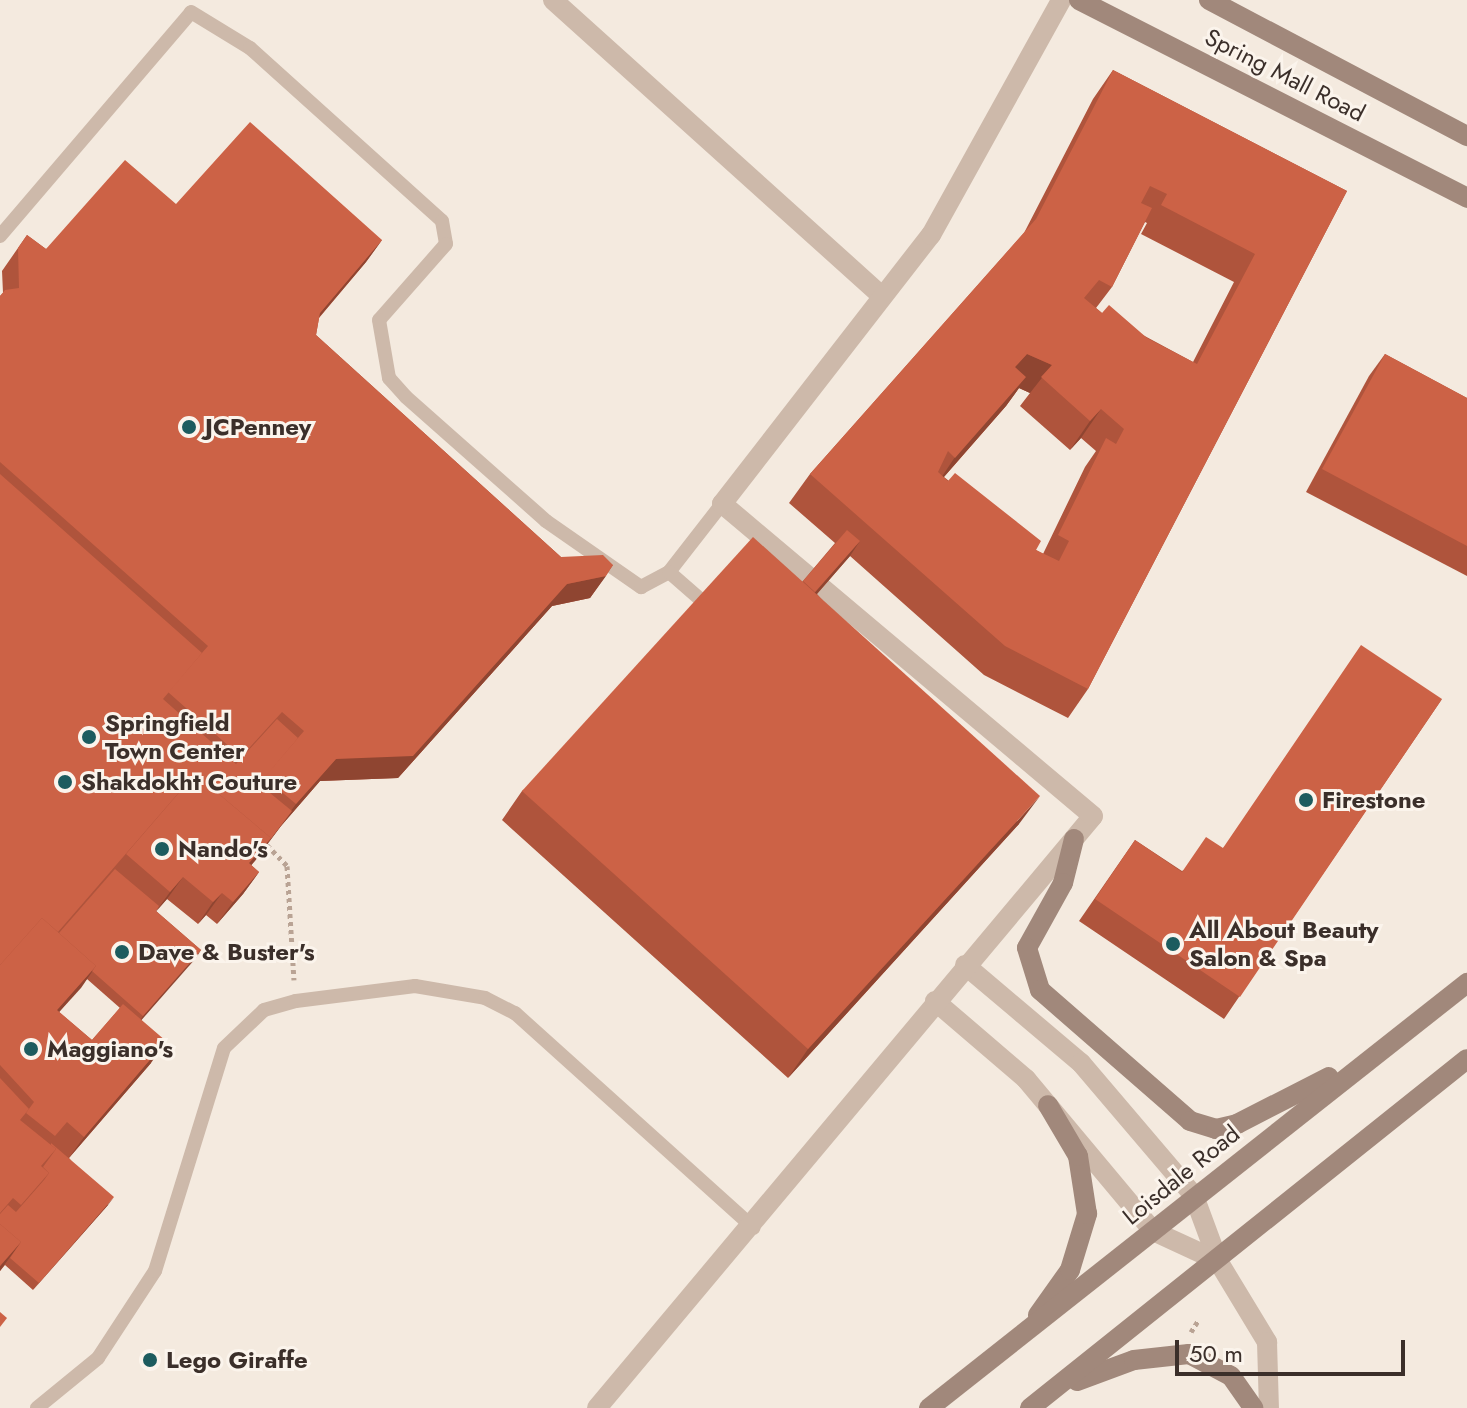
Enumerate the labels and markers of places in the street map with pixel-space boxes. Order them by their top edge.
place label: JCPenney [205,413,311,441]
marker: JCPenney [180,418,198,436]
place label: Springfield Town Center [105,709,245,765]
marker: Springfield Town Center [80,728,98,746]
place label: Shakdokht Couture [81,768,297,796]
marker: Shakdokht Couture [56,773,74,791]
place label: Firestone [1322,786,1425,814]
marker: Firestone [1297,791,1315,809]
place label: Nando's [178,835,268,863]
marker: Nando's [153,840,171,858]
place label: All About Beauty Salon & Spa [1189,916,1379,972]
marker: All About Beauty Salon & Spa [1164,935,1182,953]
place label: Dave & Buster's [138,938,315,966]
marker: Dave & Buster's [113,943,131,961]
place label: Maggiano's [47,1035,173,1063]
marker: Maggiano's [22,1040,40,1058]
place label: Lego Giraffe [166,1346,308,1374]
marker: Lego Giraffe [141,1351,159,1369]

